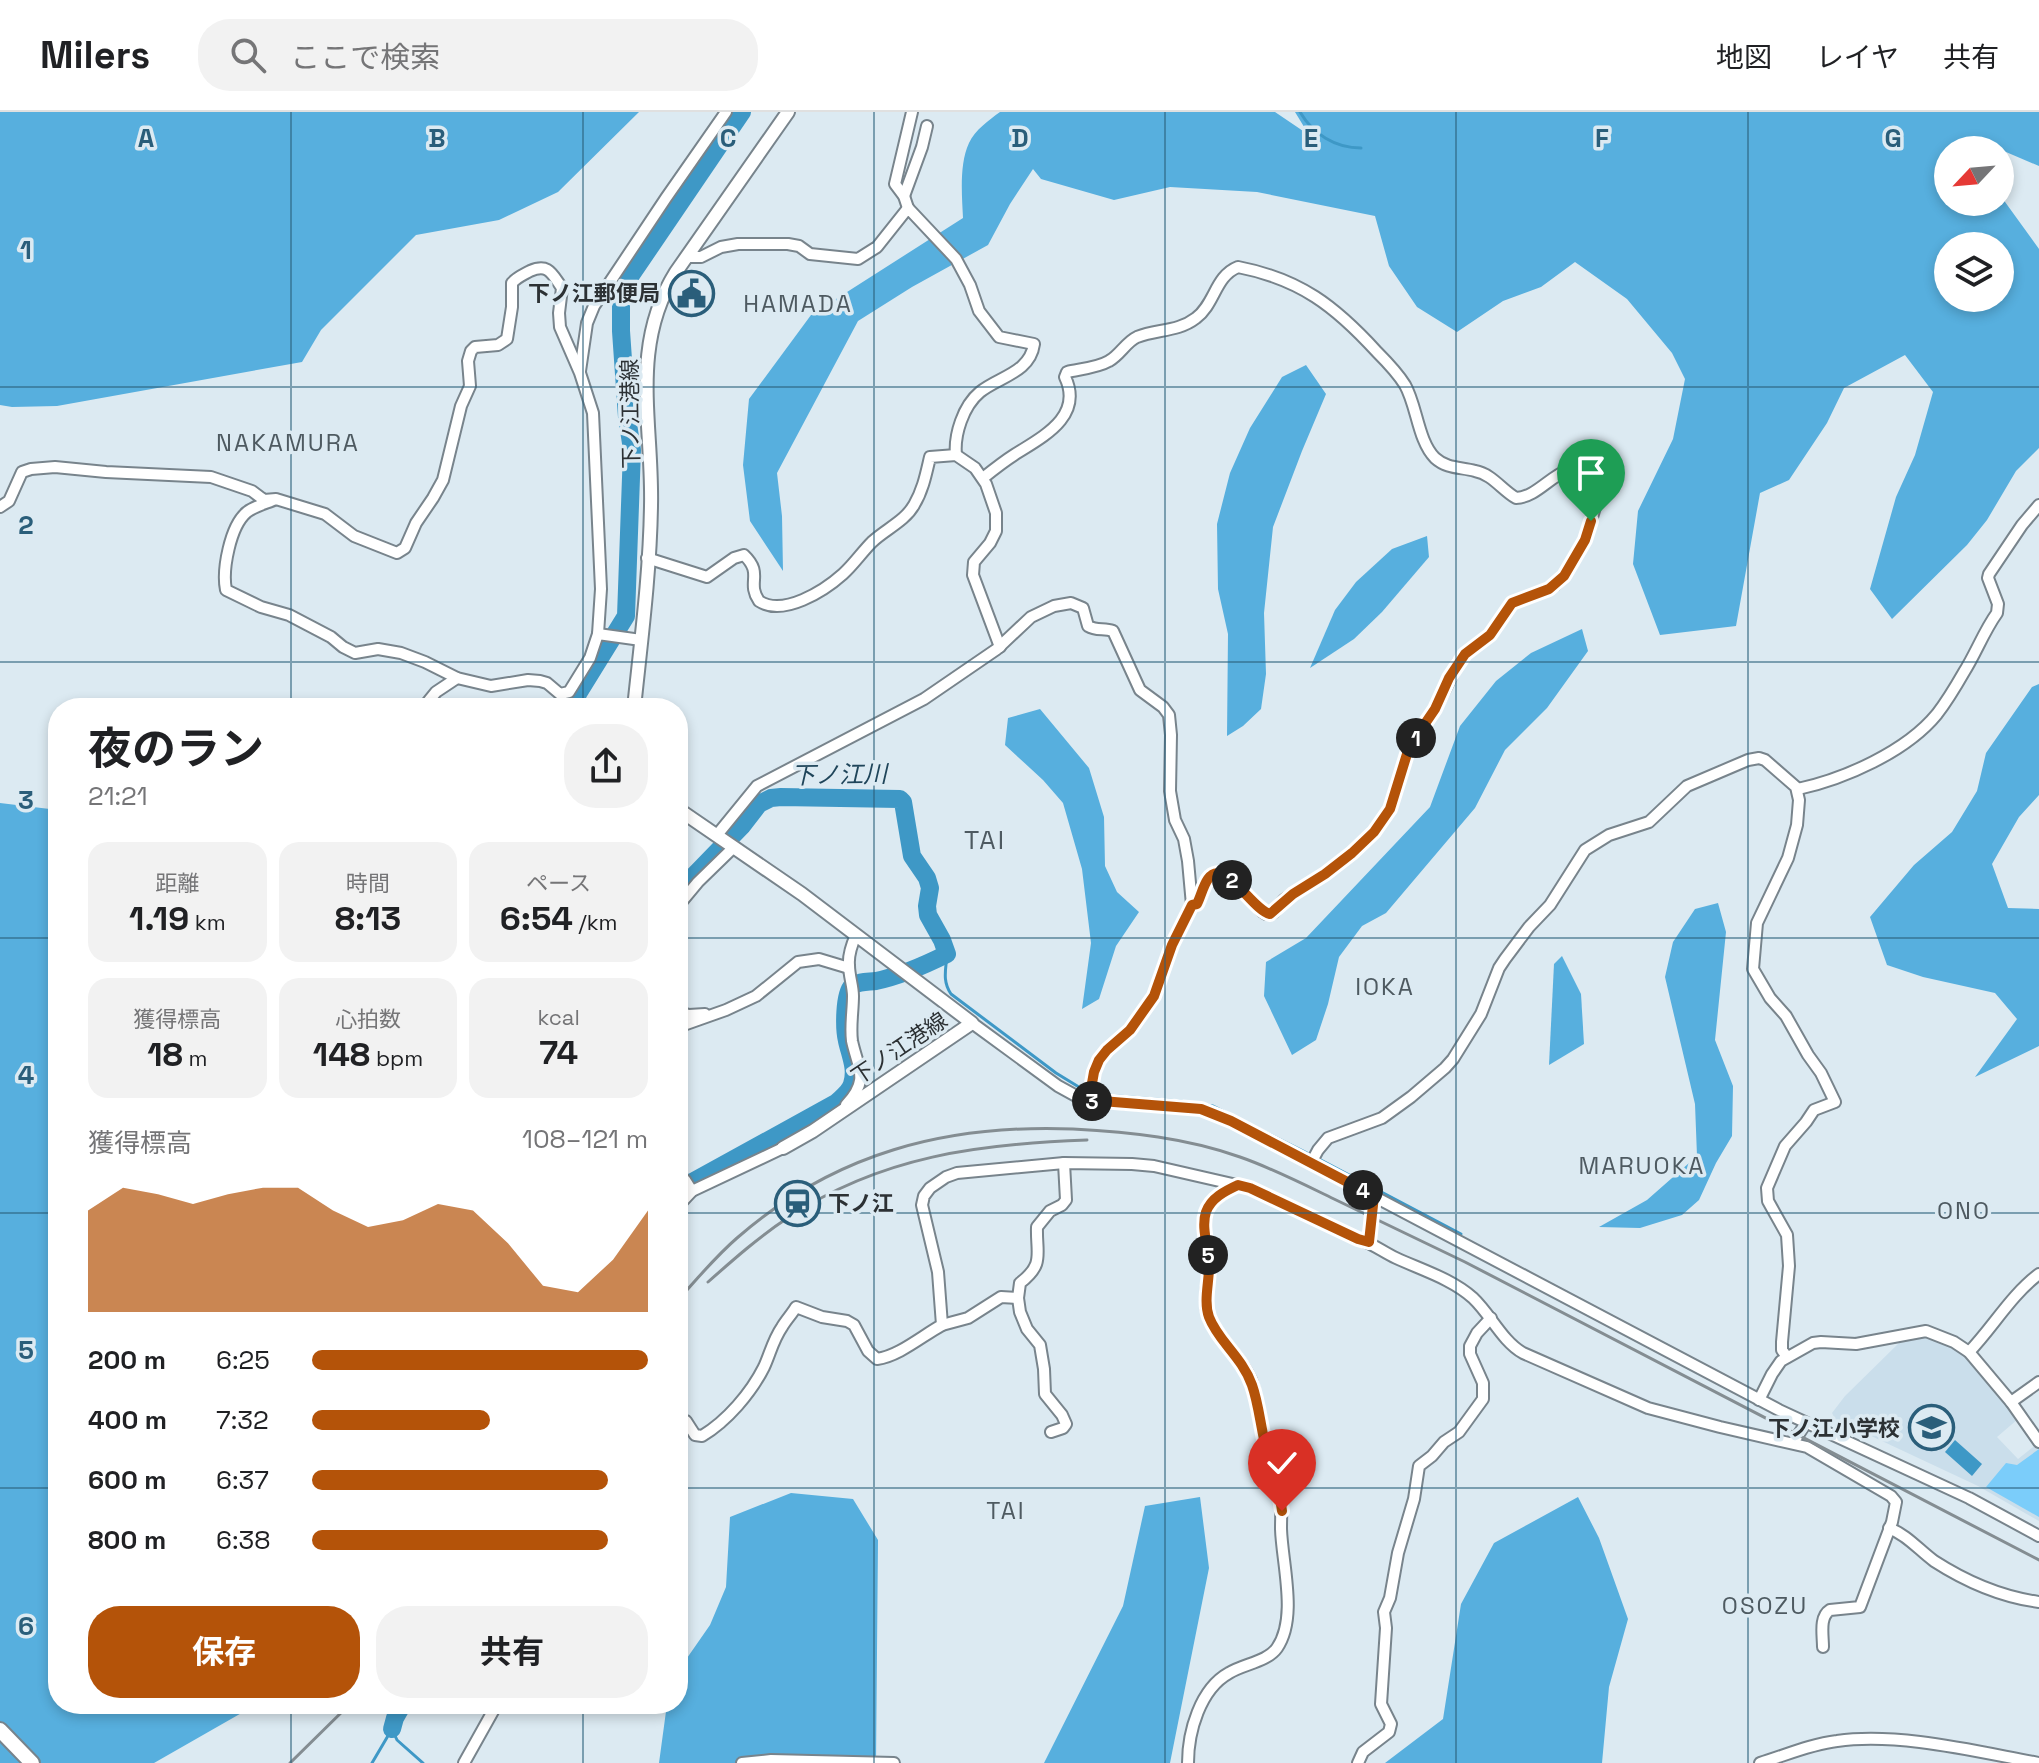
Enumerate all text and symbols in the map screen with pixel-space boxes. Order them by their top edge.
search box [198,19,758,91]
text: Milers [40,31,150,79]
icon: search [226,33,270,77]
text: ここで検索 [290,38,440,77]
text: 地図 [1716,39,1772,75]
text: レイヤ [1816,39,1899,75]
text: 共有 [1943,39,1999,75]
text: A [138,121,155,155]
text: B [428,121,446,155]
text: C [720,121,736,155]
text: D [1011,121,1029,155]
text: E [1304,121,1318,155]
text: F [1595,121,1609,155]
text: G [1884,121,1902,155]
north arrow [1934,136,2014,216]
map controls [1934,136,2014,312]
button: layers [1934,232,2014,312]
text: 1 [20,233,32,267]
public building icon: 下ノ江郵便局 [667,269,715,317]
place label: 下ノ江郵便局 [528,279,660,307]
district label: HAMADA [743,288,853,319]
street label: 下ノ江港線 [615,359,645,469]
district label: NAKAMURA [216,427,360,458]
pin [1557,439,1625,521]
icon: arrive [1569,451,1613,495]
text: 2 [18,508,34,542]
pin: 1 [1396,718,1436,758]
text: 夜のラン [88,721,264,777]
button: share [564,724,648,808]
text: 1 [1411,724,1421,752]
water label: 下ノ江川 [791,758,890,791]
text: 21:21 [88,779,148,813]
text: 3 [18,783,34,817]
district label: TAI [964,823,1006,857]
pin: 2 [1212,860,1252,900]
text: 2 [1225,866,1239,894]
text: 距離 [155,869,199,897]
text: 時間 [346,869,390,897]
text: ペース [526,869,591,897]
text: 1.19 [129,897,189,940]
text: 8:13 [335,897,401,940]
text: 6:54 [500,897,573,940]
text: km [189,908,226,936]
text: /km [573,908,618,936]
district label: IOKA [1355,971,1415,1002]
text: kcal [537,1003,580,1031]
text: 獲得標高 [133,1005,221,1033]
text: 心拍数 [335,1005,401,1033]
street label: 下ノ江港線 [846,1006,952,1090]
text: 74 [539,1031,578,1074]
text: 18 [147,1033,183,1076]
text: 148 [313,1033,370,1076]
text: m [183,1044,208,1072]
text: bpm [370,1044,423,1072]
text: 4 [18,1058,34,1092]
pin: 3 [1072,1081,1112,1121]
text: 3 [1085,1087,1099,1115]
text: 108–121 m [522,1122,648,1156]
text: 獲得標高 [88,1126,192,1160]
district label: MARUOKA [1579,1150,1705,1181]
pin: 4 [1343,1170,1383,1210]
text: 4 [1356,1176,1370,1204]
station icon: 下ノ江 [773,1179,821,1227]
place label: 下ノ江 [828,1189,894,1217]
district label: ONO [1937,1195,1991,1226]
pin: 5 [1188,1235,1228,1275]
text: 5 [1201,1241,1215,1269]
text: 5 [18,1333,34,1367]
text: 200 m [88,1343,166,1377]
text: 6:25 [216,1343,270,1377]
text: 400 m [88,1403,167,1437]
text: 7:32 [216,1403,269,1437]
school or university icon: 下ノ江小学校 [1907,1404,1955,1452]
place label: 下ノ江小学校 [1768,1414,1900,1442]
pin [1248,1429,1316,1511]
icon: check [1260,1441,1304,1485]
text: 600 m [88,1463,167,1497]
text: 6:37 [216,1463,269,1497]
district label: TAI [986,1495,1026,1526]
text: 800 m [88,1523,166,1557]
text: 6:38 [216,1523,270,1557]
district label: OSOZU [1722,1590,1808,1621]
button: 保存 [88,1606,360,1698]
button: 共有 [376,1606,648,1698]
text: 6 [18,1609,34,1643]

